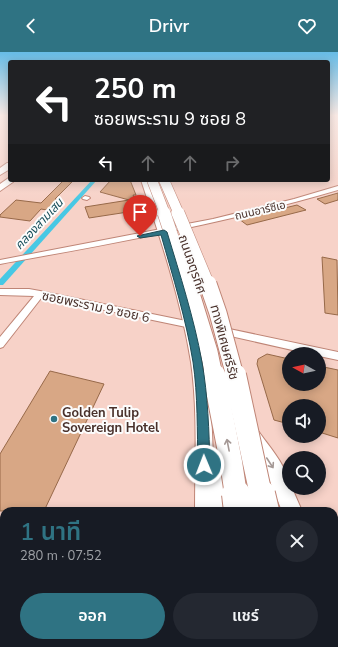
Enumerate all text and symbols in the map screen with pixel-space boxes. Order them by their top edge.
text: Drivr [149,14,189,38]
icon: back [20,15,42,37]
icon: heart [296,15,318,37]
text: 250 m [94,70,177,108]
icon: left [28,76,80,128]
text: ซอยพระราม 9 ซอย 8 [94,107,246,131]
icon: left [95,152,117,174]
icon: ahead [137,152,159,174]
icon: ahead [179,152,201,174]
icon: right [221,152,243,174]
water label: คลองสามเสน [11,195,67,253]
pin [123,195,157,236]
street label: ถนนอาร์ซีเอ [233,197,287,224]
icon: arrive [129,201,151,223]
street label: ถนนจตุรทิศ [174,232,211,296]
street label: ซอยพระราม 9 ซอย 6 [40,287,152,327]
street label: ทางพิเศษศรีรัช [205,303,243,382]
north arrow [282,347,326,391]
map controls [282,347,326,495]
button: sound [282,399,326,443]
place label: Golden Tulip Sovereign Hotel [62,404,160,437]
marker: Golden Tulip Sovereign Hotel [49,414,59,424]
one-way arrow [223,439,231,452]
position arrow [183,444,225,486]
button: search [282,451,326,495]
one-way arrow [266,457,274,468]
text: 1 นาที [20,516,81,548]
button: close [276,520,318,562]
text: 280 m · 07:52 [20,547,102,565]
button: ออก [20,593,165,639]
button: แชร์ [173,593,318,639]

